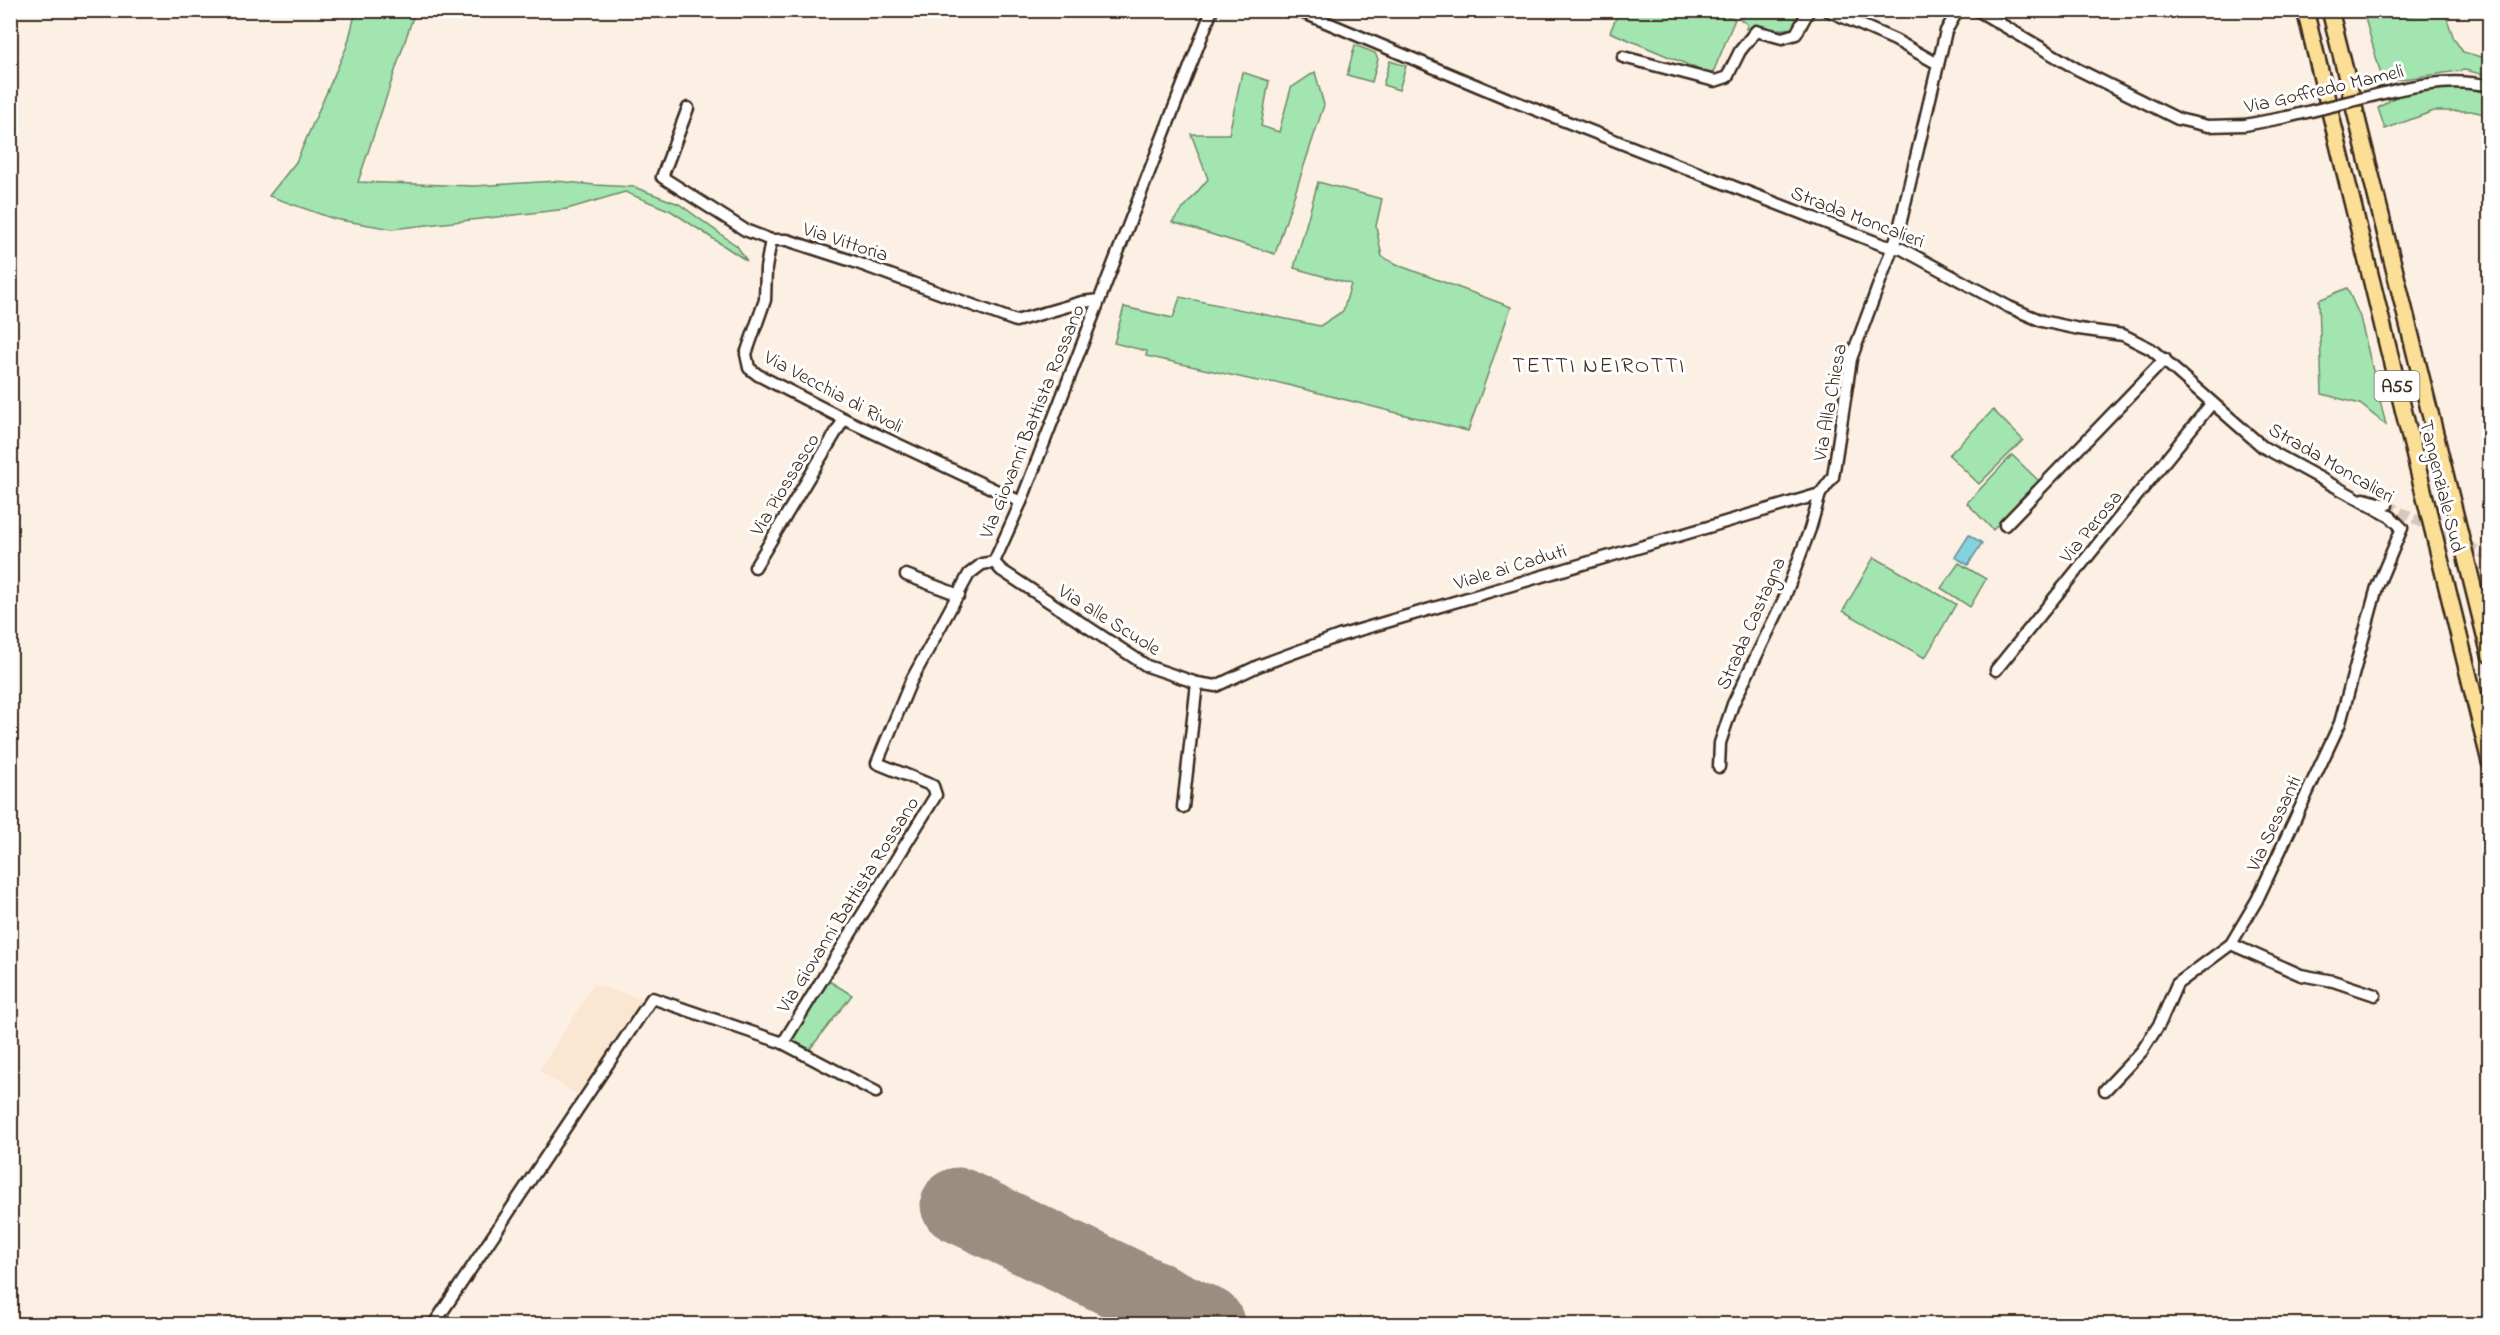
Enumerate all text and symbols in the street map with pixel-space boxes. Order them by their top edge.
street label: Via Goffredo Mameli [2241,58,2407,123]
street label: Strada Moncalieri [1786,179,1928,257]
street label: Via Vittoria [798,216,892,271]
street label: Via Giovanni Battista Rossano [973,301,1094,544]
street label: Via Alla Chiesa [1807,341,1856,464]
street label: Via Vecchia di Rivoli [757,344,908,442]
district label: TETTI NEIROTTI [1512,351,1686,383]
road number: A55 [2374,371,2420,401]
street label: Strada Moncalieri [2262,416,2399,512]
street label: Tangenziale Sud [2409,417,2471,556]
street label: Via Piossasco [744,429,828,543]
street label: Via Perosa [2053,485,2131,571]
street label: Viale ai Caduti [1450,538,1571,600]
street label: Strada Castagna [1710,553,1795,696]
street label: Via alle Scuole [1051,577,1166,664]
street label: Via Sessanti [2240,771,2310,878]
street label: Via Giovanni Battista Rossano [770,792,928,1020]

